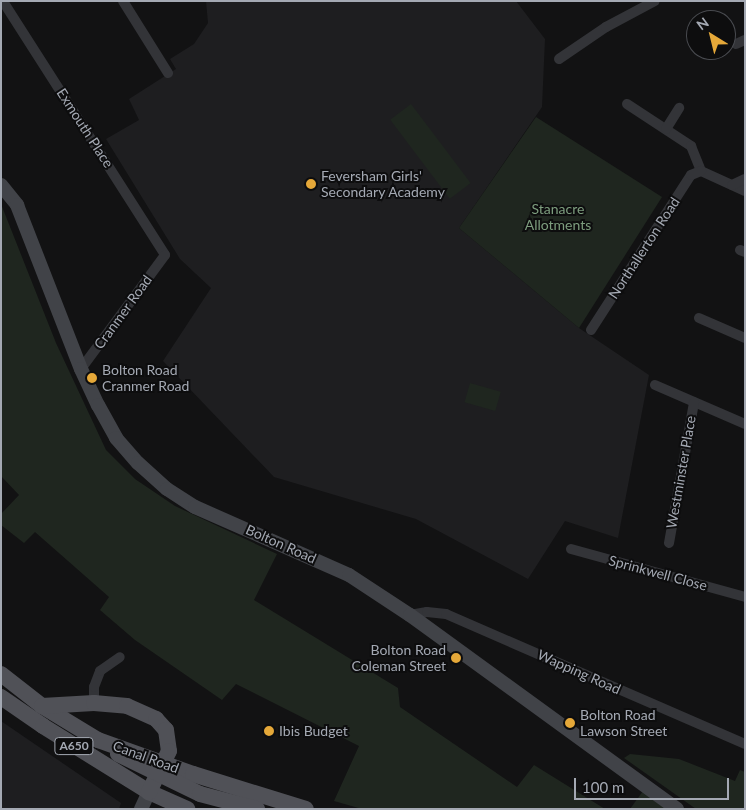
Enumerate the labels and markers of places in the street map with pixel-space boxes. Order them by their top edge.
place label: Feversham Girls' Secondary Academy [321,168,446,200]
marker: Feversham Girls' Secondary Academy [305,178,317,190]
place label: Bolton Road Cranmer Road [102,362,190,394]
marker: Bolton Road Cranmer Road [86,372,98,384]
place label: Bolton Road Coleman Street [351,642,446,674]
marker: Bolton Road Coleman Street [450,652,462,664]
place label: Bolton Road Lawson Street [580,707,667,740]
marker: Bolton Road Lawson Street [564,717,576,729]
place label: Ibis Budget [279,723,348,739]
marker: Ibis Budget [263,725,275,737]

